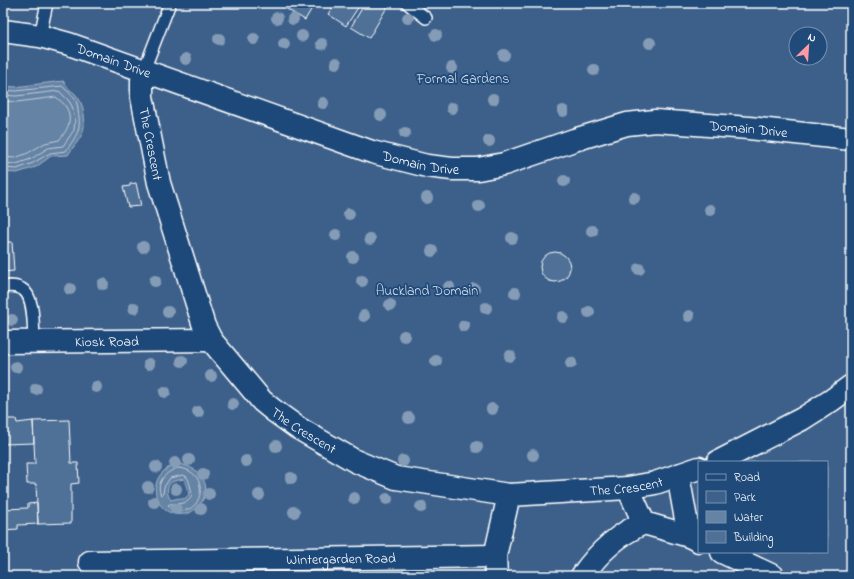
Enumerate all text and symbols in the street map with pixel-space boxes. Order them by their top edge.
north arrow [788,26,828,66]
text: N [805,29,819,47]
street label: Domain Drive [72,38,154,85]
park label: Formal Gardens [416,69,509,90]
street label: The Crescent [132,106,167,183]
street label: Domain Drive [708,116,789,144]
street label: Domain Drive [379,146,460,181]
park label: Auckland Domain [376,281,478,302]
street label: Kiosk Road [75,332,139,353]
street label: The Crescent [266,403,340,460]
legend [698,461,828,553]
text: Road [734,469,760,487]
street label: The Crescent [589,472,667,502]
text: Park [734,489,756,507]
text: Water [734,509,763,527]
text: Building [733,529,773,548]
street label: Wintergarden Road [286,548,396,572]

